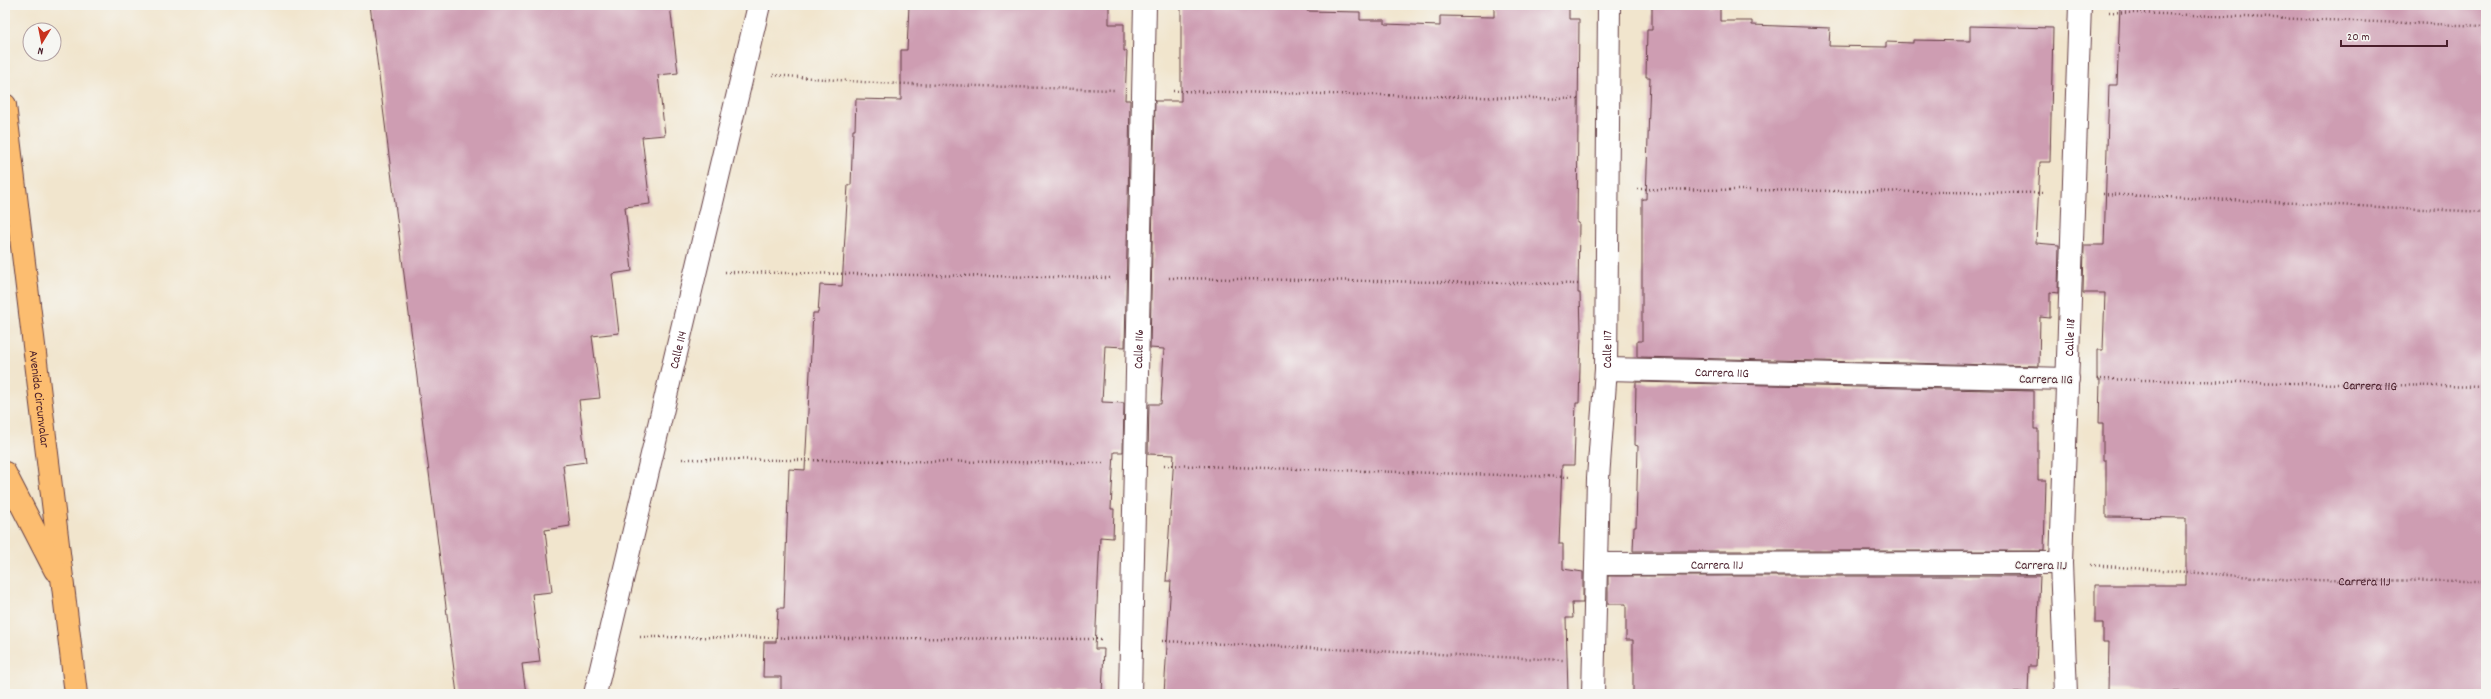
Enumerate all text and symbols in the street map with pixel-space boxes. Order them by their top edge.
north arrow [22,22,62,62]
scale bar [2341,22,2447,48]
text: 20 m [2347,29,2370,46]
text: N [36,41,45,58]
street label: Calle 118 [2061,318,2081,357]
street label: Calle 114 [666,329,693,371]
street label: Calle 116 [1130,329,1150,369]
street label: Calle 117 [1599,330,1618,369]
street label: Avenida Circunvalar [23,349,53,449]
street label: Carrera 11G [1695,364,1749,384]
street label: Carrera 11G [2019,371,2073,390]
street label: Carrera 11G [2343,377,2397,397]
street label: Carrera 11J [1691,557,1743,576]
street label: Carrera 11J [2015,557,2067,576]
street label: Carrera 11J [2338,573,2391,593]

